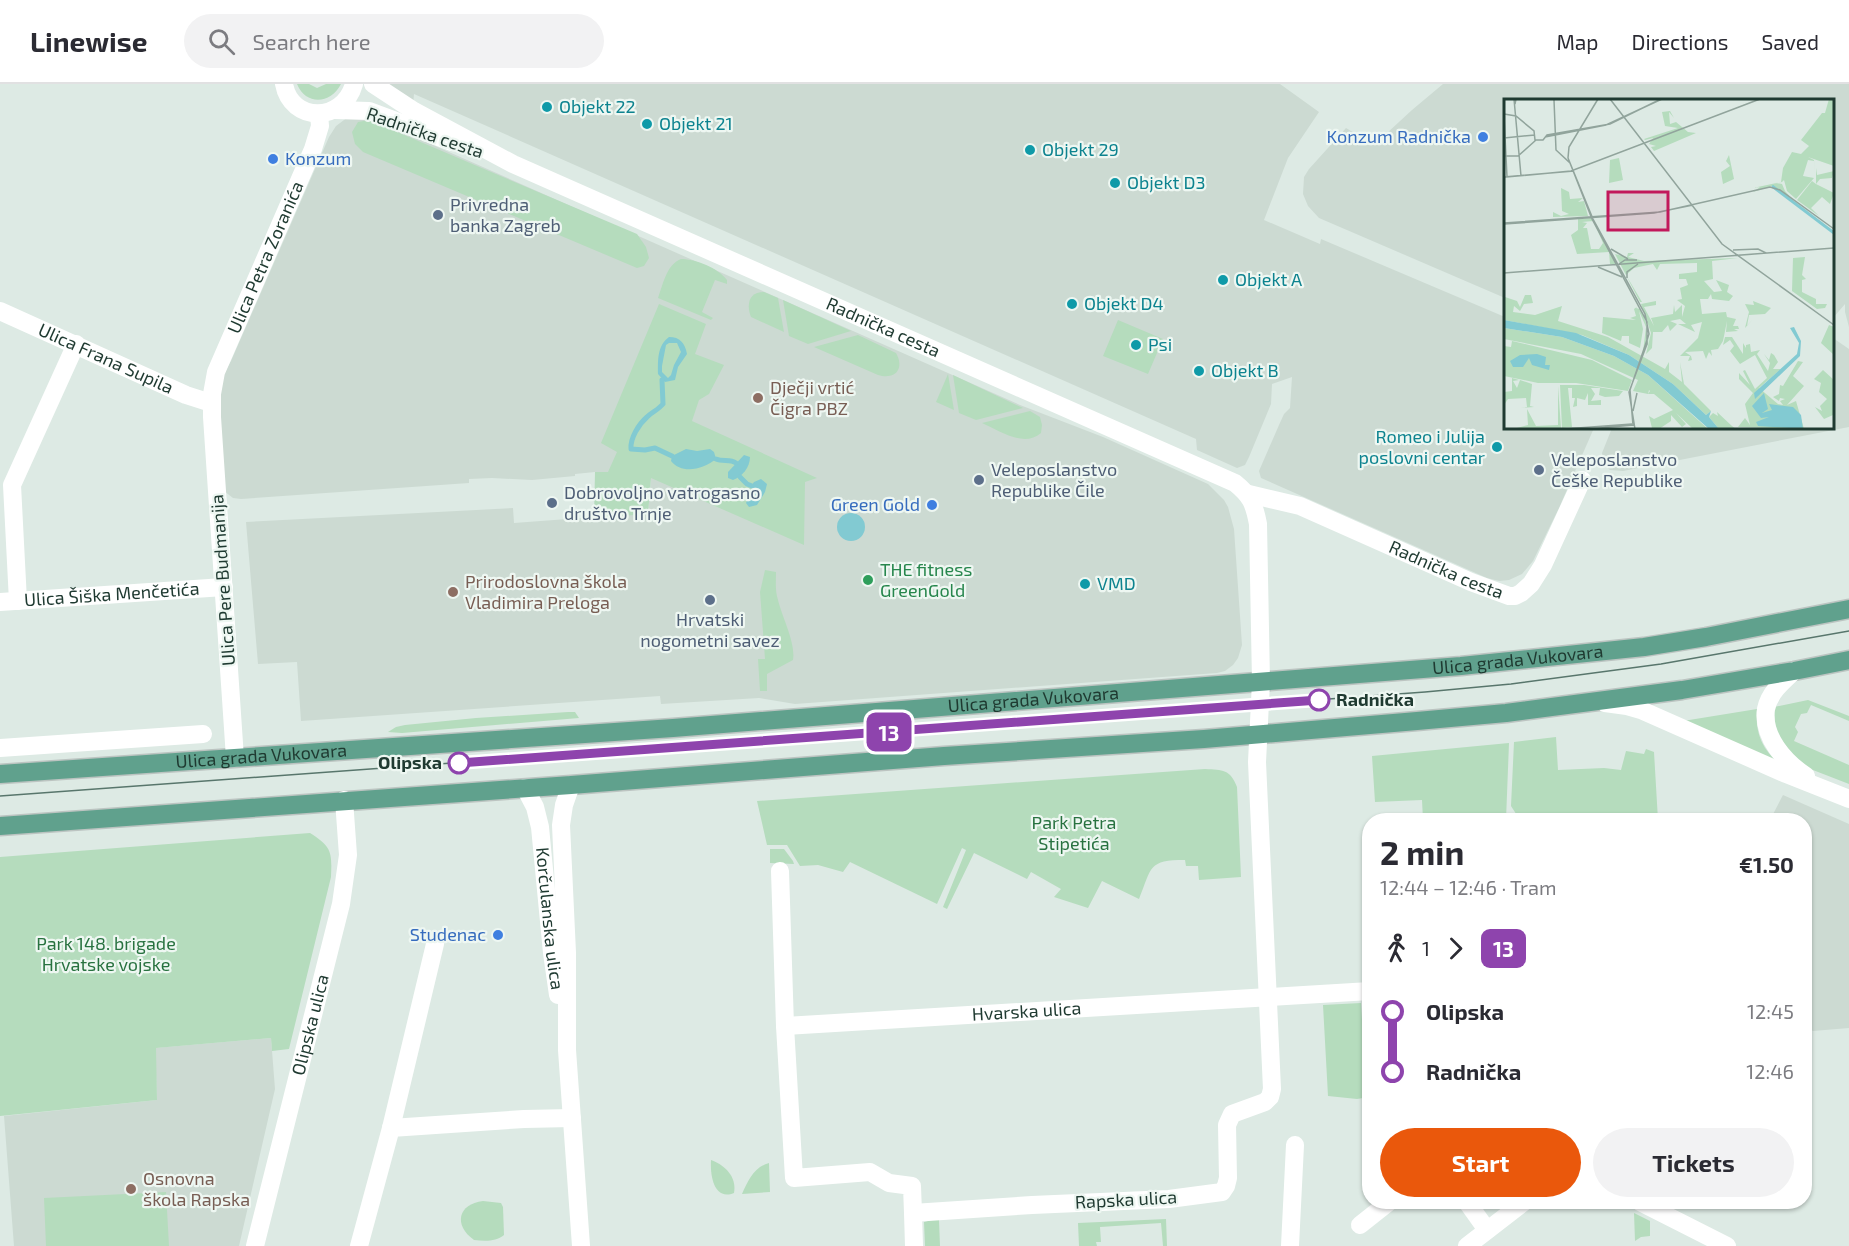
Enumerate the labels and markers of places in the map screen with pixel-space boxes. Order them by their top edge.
place label: Objekt 22 [559,95,636,117]
marker: Objekt 22 [540,100,554,114]
place label: Objekt 21 [659,112,733,134]
marker: Objekt 21 [640,117,654,131]
place label: Konzum Radnička [1327,125,1471,147]
marker: Konzum Radnička [1476,130,1490,144]
place label: Objekt 29 [1042,138,1119,160]
marker: Objekt 29 [1023,143,1037,157]
place label: Konzum [285,147,351,169]
marker: Konzum [266,152,280,166]
place label: Objekt D3 [1127,171,1205,193]
marker: Objekt D3 [1108,176,1122,190]
place label: Privredna banka Zagreb [450,193,561,236]
marker: Privredna banka Zagreb [431,208,445,222]
place label: Objekt A [1235,268,1303,290]
marker: Objekt A [1216,273,1230,287]
place label: Objekt D4 [1084,292,1164,314]
marker: Objekt D4 [1065,297,1079,311]
place label: Psi [1148,333,1172,355]
marker: Psi [1129,338,1143,352]
place label: Objekt B [1211,359,1279,381]
marker: Objekt B [1192,364,1206,378]
place label: Dječji vrtić Čigra PBZ [770,376,855,419]
marker: Dječji vrtić Čigra PBZ [751,391,765,405]
place label: Romeo i Julija poslovni centar [1359,425,1485,468]
marker: Romeo i Julija poslovni centar [1490,440,1504,454]
place label: Veleposlanstvo Češke Republike [1551,448,1683,491]
place label: Veleposlanstvo Republike Čile [991,458,1117,501]
marker: Veleposlanstvo Češke Republike [1532,463,1546,477]
marker: Veleposlanstvo Republike Čile [972,473,986,487]
place label: Dobrovoljno vatrogasno društvo Trnje [564,481,760,524]
place label: Green Gold [831,493,920,515]
marker: Dobrovoljno vatrogasno društvo Trnje [545,496,559,510]
marker: Green Gold [925,498,939,512]
place label: THE fitness GreenGold [880,558,972,601]
place label: Prirodoslovna škola Vladimira Preloga [465,570,627,613]
place label: VMD [1097,572,1136,594]
marker: THE fitness GreenGold [861,573,875,587]
marker: VMD [1078,577,1092,591]
marker: Prirodoslovna škola Vladimira Preloga [446,585,460,599]
marker: Hrvatski nogometni savez [703,593,717,607]
place label: Hrvatski nogometni savez [640,608,780,651]
place label: Radnička [1336,688,1414,710]
marker: Radnička [1308,689,1330,711]
place label: Olipska [378,751,442,773]
marker: Olipska [448,752,470,774]
place label: Studenac [410,923,486,945]
marker: Studenac [491,928,505,942]
place label: Osnovna škola Rapska [143,1167,250,1210]
marker: Osnovna škola Rapska [124,1182,138,1196]

